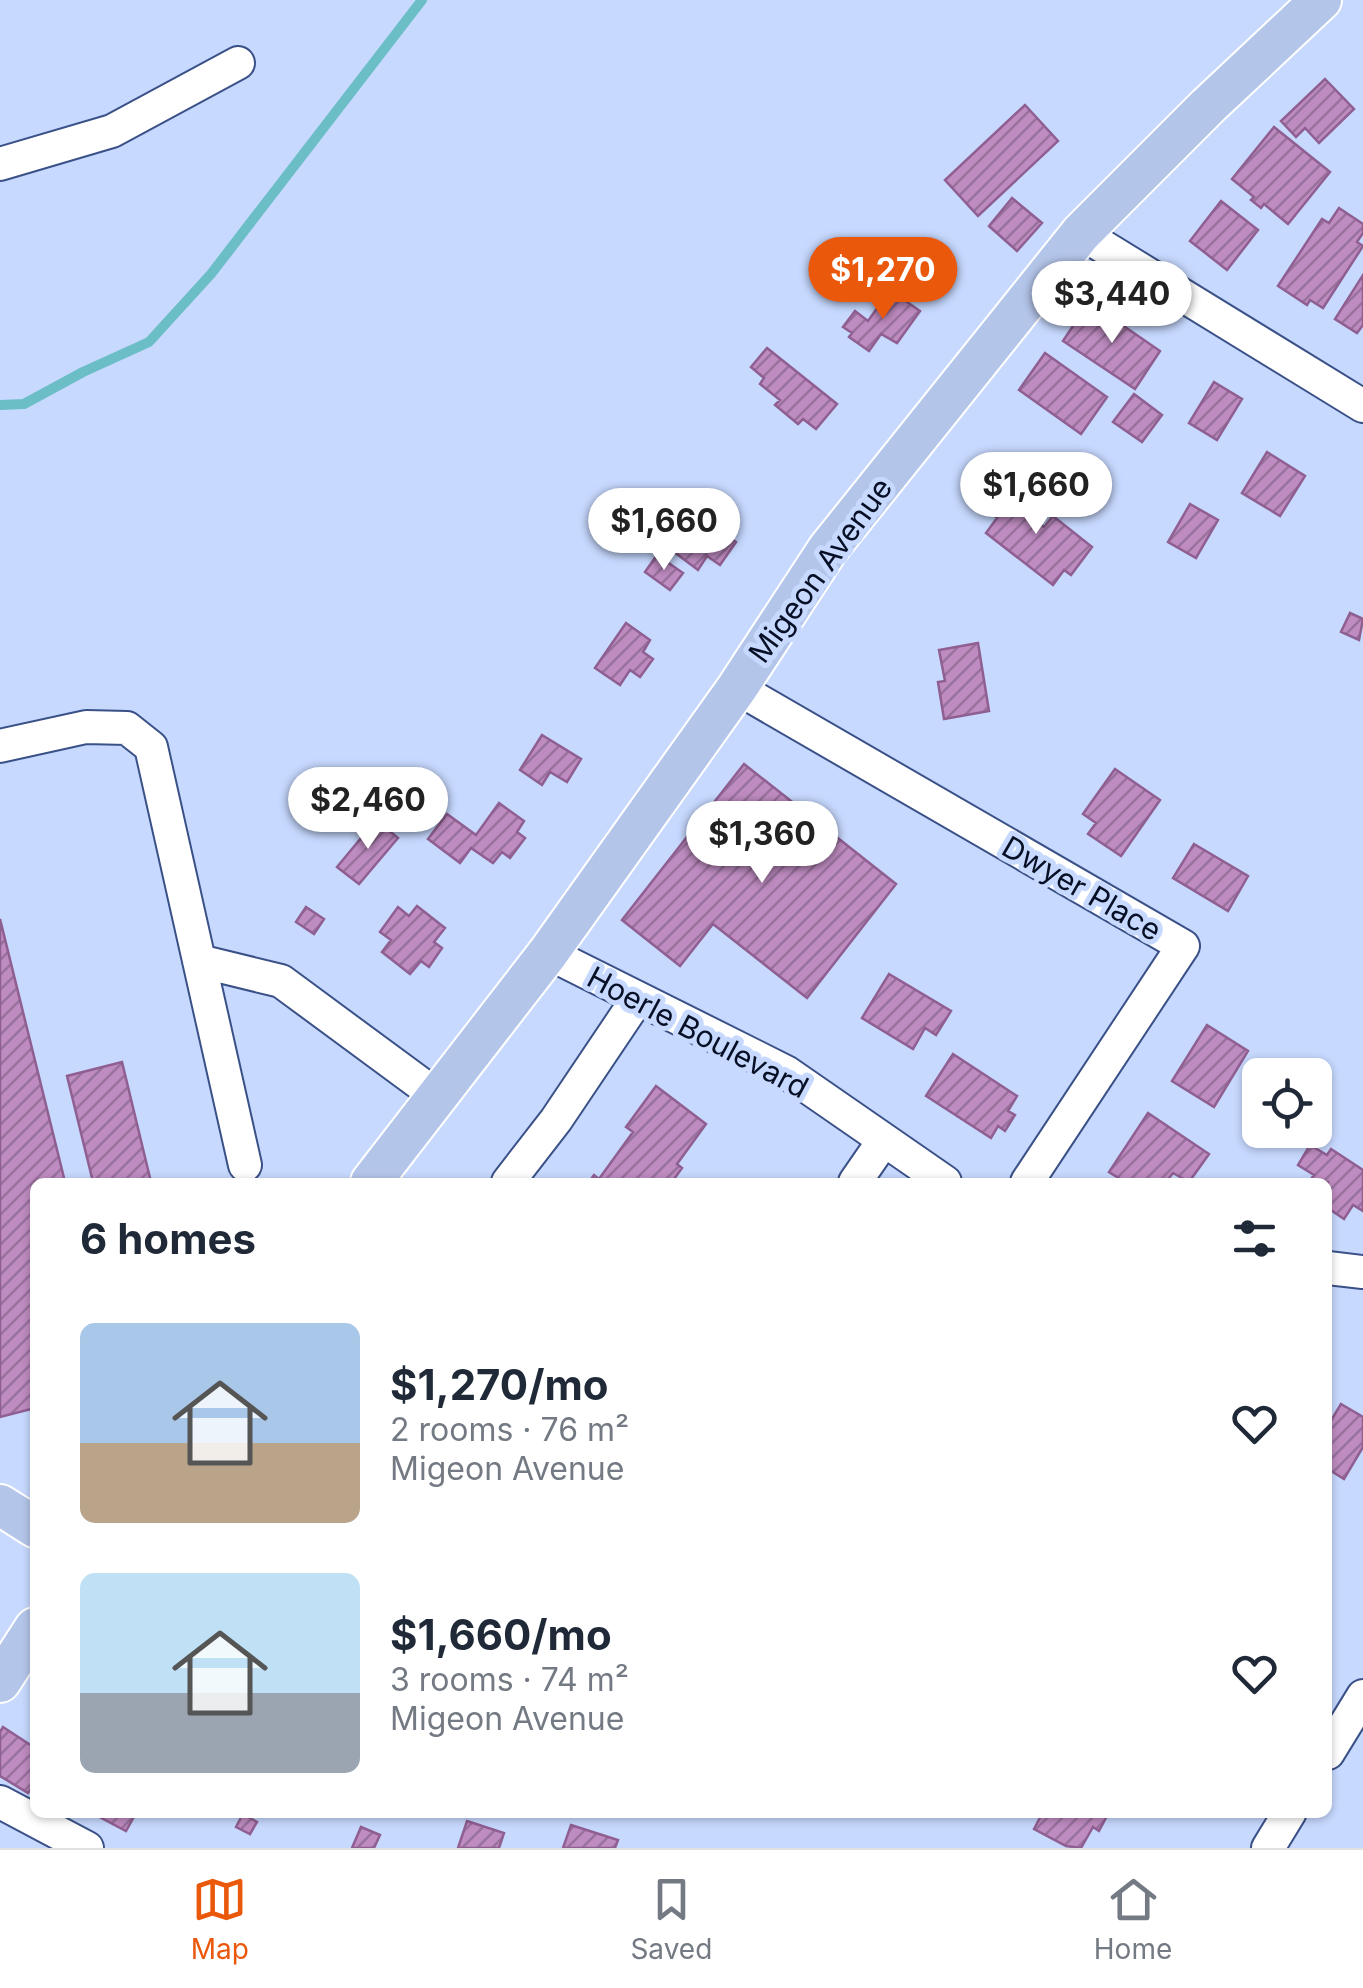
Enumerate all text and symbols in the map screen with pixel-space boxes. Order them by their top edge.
pin: $1,270 [802,237,964,322]
text: $1,270 [830,250,936,289]
pin: $3,440 [1031,261,1193,346]
text: $3,440 [1054,274,1170,313]
pin: $1,660 [955,452,1117,537]
text: $1,660 [982,465,1090,504]
street label: Migeon Avenue [741,471,899,669]
pin: $1,660 [583,488,745,573]
text: $1,660 [610,501,718,540]
pin: $2,460 [287,767,449,852]
text: $2,460 [310,780,426,819]
pin: $1,360 [681,801,843,886]
text: $1,360 [708,814,816,853]
street label: Dwyer Place [996,828,1168,948]
street label: Hoerle Boulevard [581,959,815,1105]
map controls [1242,1058,1332,1148]
button: locate [1242,1058,1332,1148]
icon: filters [1227,1211,1282,1266]
text: 6 homes [80,1213,256,1264]
text: $1,270/mo [390,1359,609,1410]
icon: home [160,1363,280,1483]
icon: heart [1227,1396,1282,1451]
text: 2 rooms · 76 m² [390,1410,629,1449]
text: Migeon Avenue [390,1449,624,1488]
text: $1,660/mo [390,1609,612,1660]
icon: home [160,1613,280,1733]
icon: heart [1227,1646,1282,1701]
text: 3 rooms · 74 m² [390,1660,629,1699]
text: Migeon Avenue [390,1699,624,1738]
tab: Map [191,1872,249,1966]
tab: Saved [630,1872,712,1966]
tab: Home [1094,1872,1172,1966]

